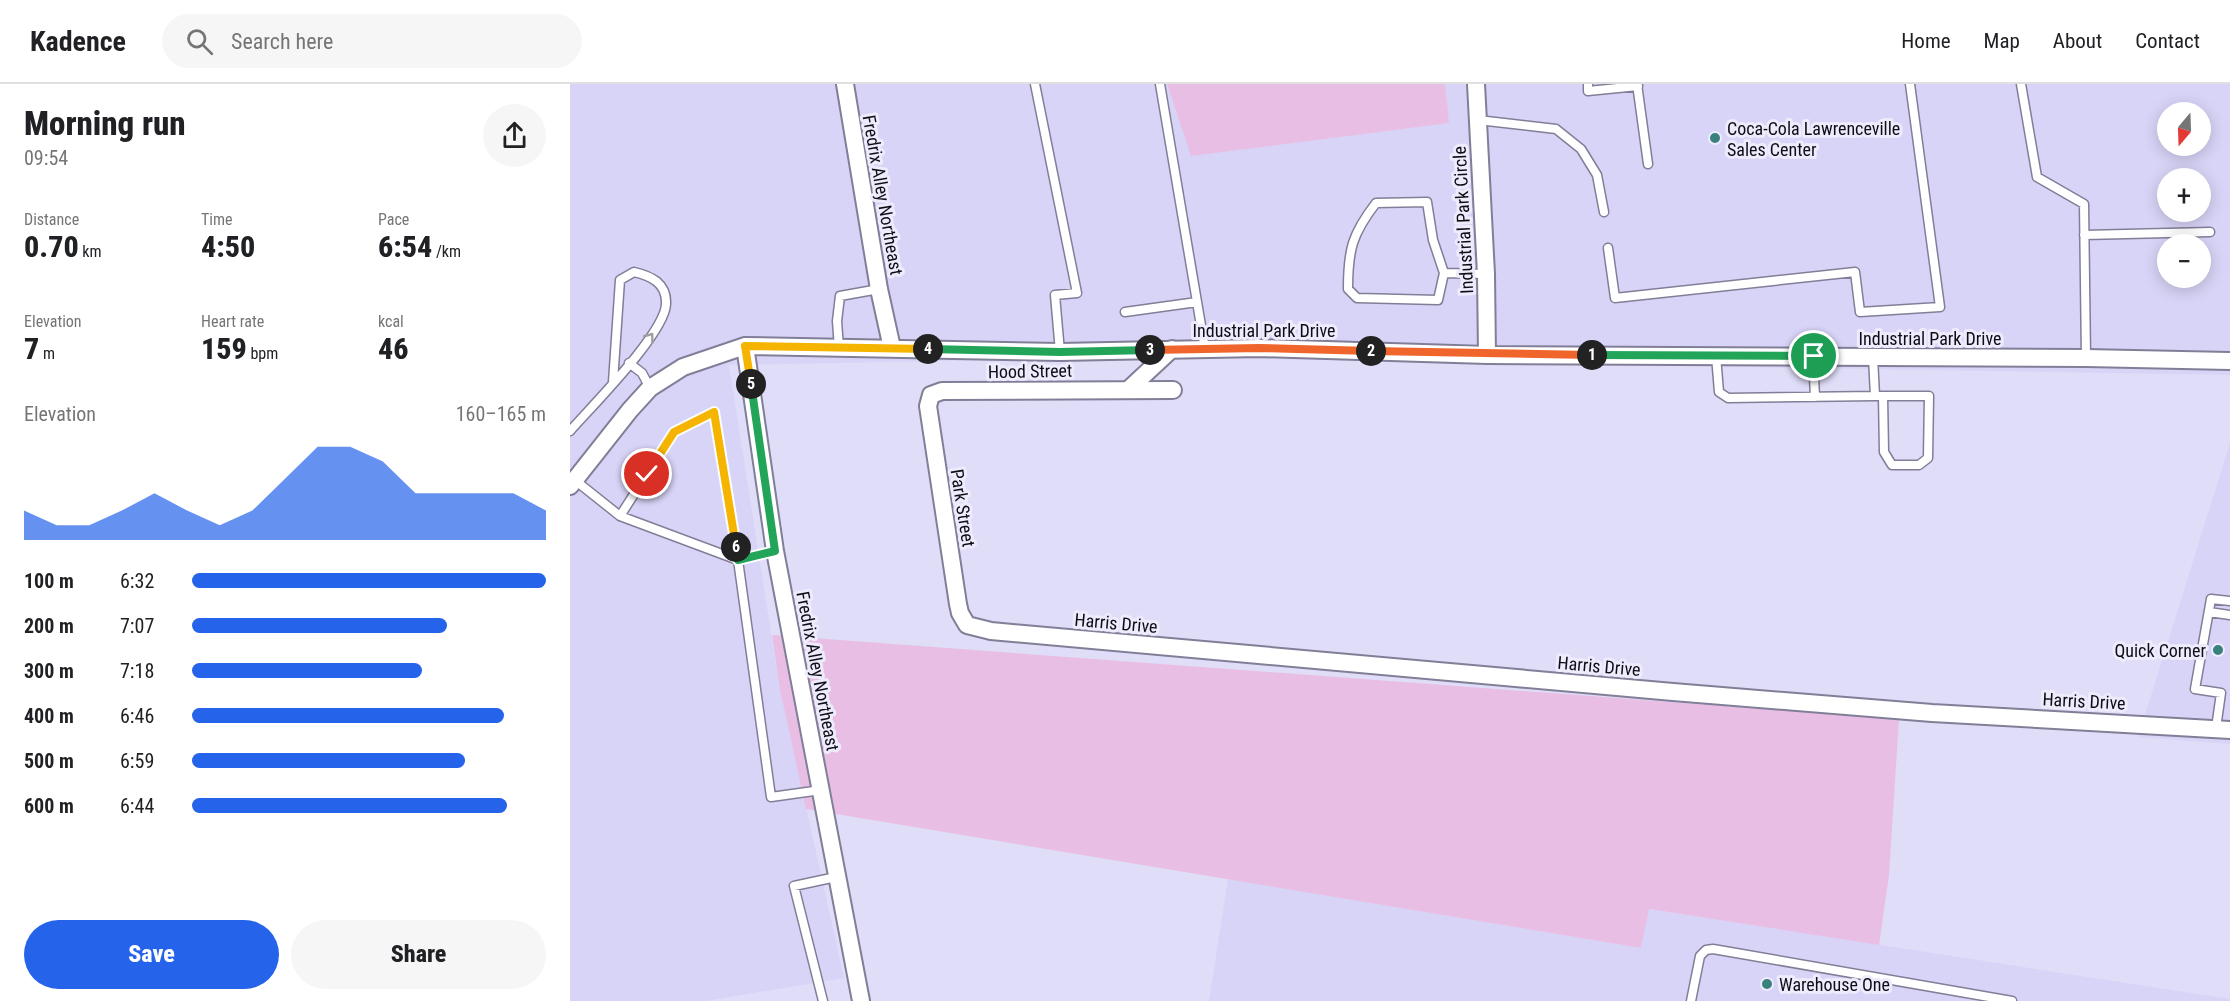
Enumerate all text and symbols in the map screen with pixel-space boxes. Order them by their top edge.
search box [162,14,582,68]
text: Kadence [30,25,126,58]
icon: search [183,25,216,58]
text: Search here [231,29,333,54]
text: Home [1901,29,1951,53]
text: Map [1984,29,2020,53]
text: About [2053,29,2102,53]
text: Contact [2135,29,2200,53]
north arrow [2157,102,2211,156]
map controls [2157,102,2211,288]
text: Morning run [24,104,186,143]
button: share [483,104,546,167]
street label: Fredrix Alley Northeast [859,113,907,277]
place label: Coca-Cola Lawrenceville Sales Center [1727,118,1900,160]
marker: Coca-Cola Lawrenceville Sales Center [1708,131,1722,145]
text: 09:54 [24,146,68,170]
street label: Industrial Park Circle [1449,146,1477,294]
button: + [2157,168,2211,222]
text: Distance [24,210,79,229]
text: Time [201,210,233,229]
text: Pace [378,210,409,229]
text: 0.70 [24,229,79,264]
text: 4:50 [201,229,255,264]
text: 6:54 [378,229,432,264]
button: − [2157,234,2211,288]
text: km [79,242,102,261]
text: /km [432,242,461,261]
text: Elevation [24,312,82,331]
text: Heart rate [201,312,264,331]
text: kcal [378,312,404,331]
street label: Industrial Park Drive [1192,320,1336,341]
street label: Industrial Park Drive [1858,328,2002,349]
pin [1788,330,1839,381]
text: 7 [24,331,39,366]
text: 159 [201,331,247,366]
text: 46 [378,331,409,366]
one-way arrow [643,333,654,344]
pin: 4 [913,334,943,364]
pin: 3 [1135,335,1165,365]
pin: 2 [1356,336,1386,366]
text: 4 [924,339,932,358]
icon: arrive [1797,339,1830,372]
text: 3 [1146,340,1154,359]
pin: 1 [1577,340,1607,370]
text: 2 [1367,341,1375,360]
text: m [39,344,55,363]
text: bpm [247,344,278,363]
text: 1 [1588,345,1596,364]
street label: Hood Street [988,360,1072,382]
pin: 5 [736,369,766,399]
text: 5 [747,374,755,393]
text: Elevation [24,402,96,426]
text: 160–165 m [456,402,546,426]
pin [621,448,672,499]
icon: check [630,457,663,490]
street label: Park Street [946,468,980,548]
pin: 6 [721,532,751,562]
text: 6 [732,537,740,556]
text: 100 m [24,569,74,593]
text: 6:32 [120,569,154,593]
street label: Fredrix Alley Northeast [792,589,844,753]
street label: Harris Drive [1074,609,1158,637]
text: 200 m [24,614,74,638]
text: 7:07 [120,614,154,638]
place label: Quick Corner [2114,640,2207,661]
marker: Quick Corner [2211,643,2225,657]
street label: Harris Drive [1557,652,1641,680]
text: 300 m [24,659,74,683]
text: 7:18 [120,659,154,683]
street label: Harris Drive [2042,688,2126,714]
text: 400 m [24,704,74,728]
text: 6:46 [120,704,154,728]
text: 500 m [24,749,74,773]
text: 6:59 [120,749,154,773]
text: 600 m [24,794,74,818]
text: 6:44 [120,794,154,818]
button: Save [24,920,279,989]
button: Share [291,920,546,989]
place label: Warehouse One [1779,974,1890,995]
marker: Warehouse One [1760,977,1774,991]

